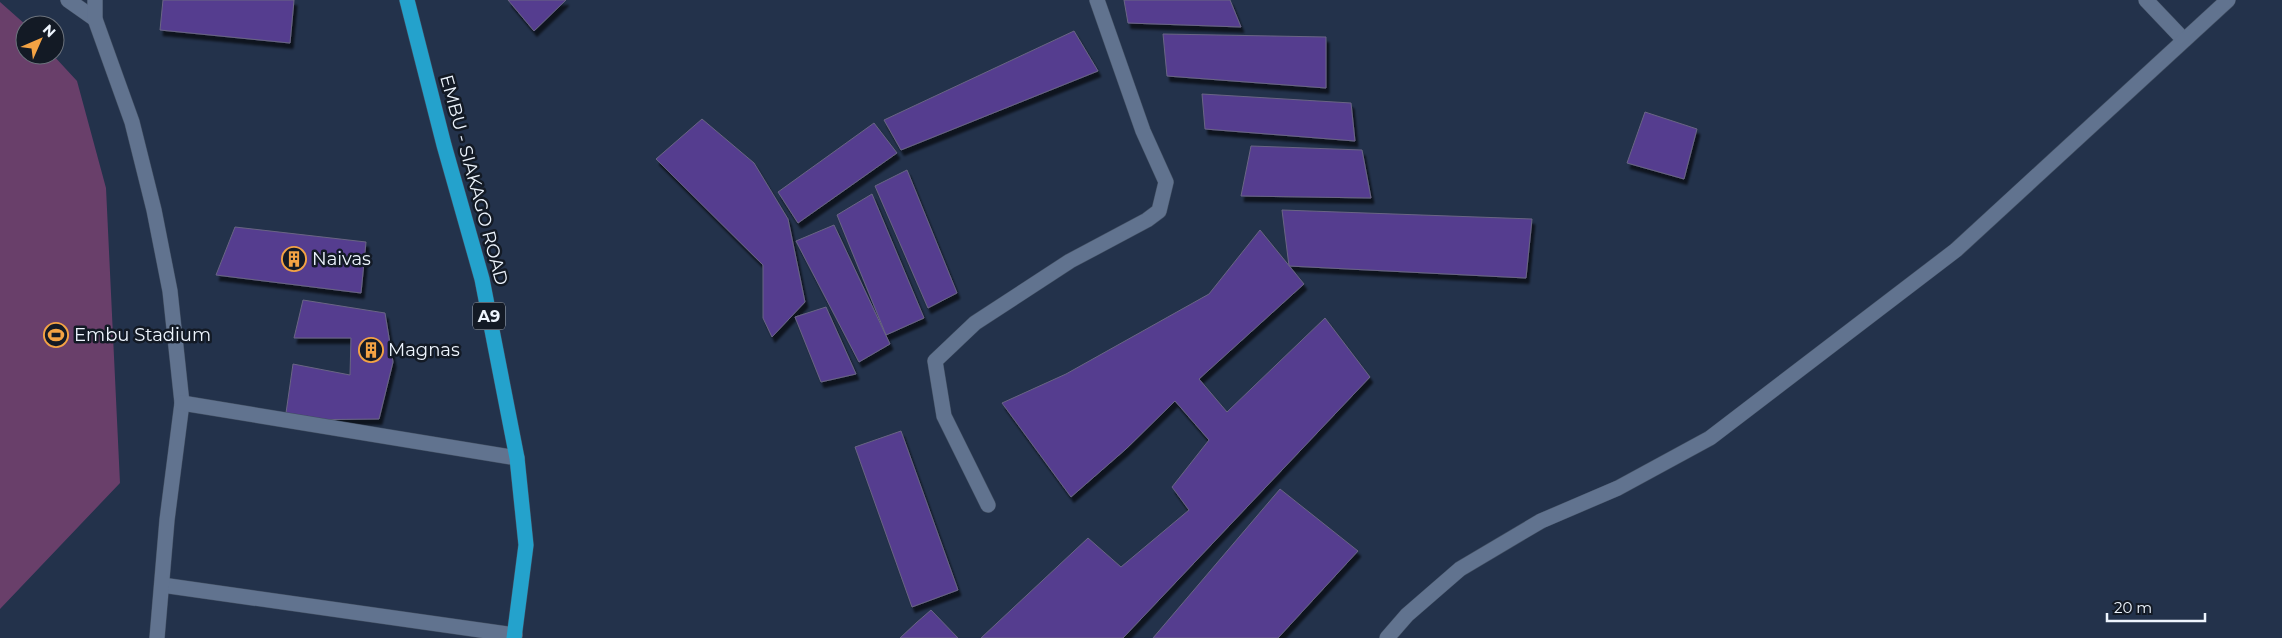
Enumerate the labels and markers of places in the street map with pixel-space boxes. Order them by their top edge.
building icon: Naivas [281,246,307,272]
place label: Naivas [312,248,371,270]
sports icon: Embu Stadium [43,322,69,348]
place label: Embu Stadium [74,324,211,346]
building icon: Magnas [358,337,384,363]
place label: Magnas [388,339,460,361]

